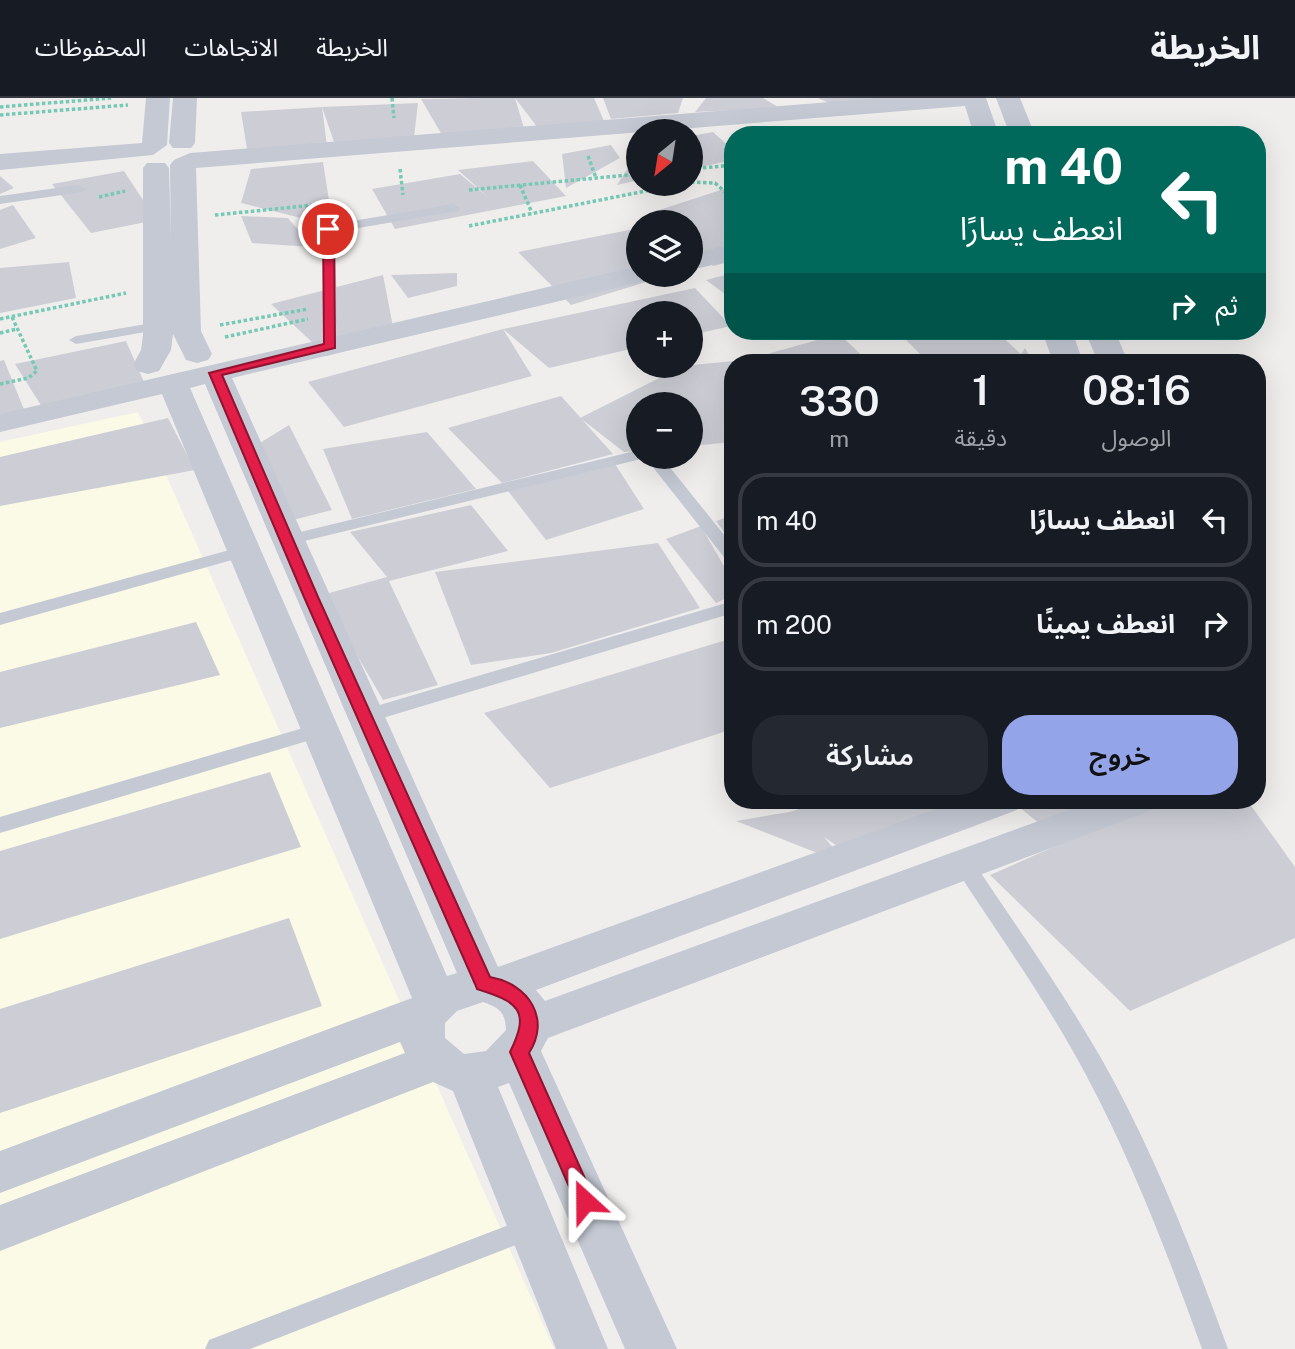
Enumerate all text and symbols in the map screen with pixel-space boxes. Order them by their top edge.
text: الخريطة [1150,28,1260,66]
text: المحفوظات [35,33,146,61]
text: الاتجاهات [184,33,278,61]
text: الخريطة [316,33,388,61]
north arrow [626,119,704,196]
map controls [626,119,703,469]
text: 40 m [1004,137,1123,195]
icon: left [1147,154,1238,245]
pin [298,199,358,259]
icon: arrive [309,210,347,248]
button: layers [626,210,703,287]
text: انعطف يسارًا [960,210,1123,247]
icon: right [1164,287,1202,325]
text: ثم [1216,290,1238,321]
button: + [626,301,703,378]
text: 1 [972,365,990,414]
text: 08:16 [1082,365,1191,414]
text: 330 [799,376,880,425]
button: − [626,392,703,469]
text: دقيقة [955,424,1007,451]
text: الوصول [1102,424,1171,451]
text: m [829,425,849,452]
icon: left [1196,501,1234,539]
text: انعطف يسارًا [1029,504,1175,535]
text: 40 m [756,505,817,536]
icon: right [1196,605,1234,643]
text: انعطف يمينًا [1036,608,1175,639]
text: 200 m [756,609,832,640]
button: مشاركة [752,715,988,795]
button: خروج [1002,715,1238,795]
position arrow [548,1164,622,1238]

